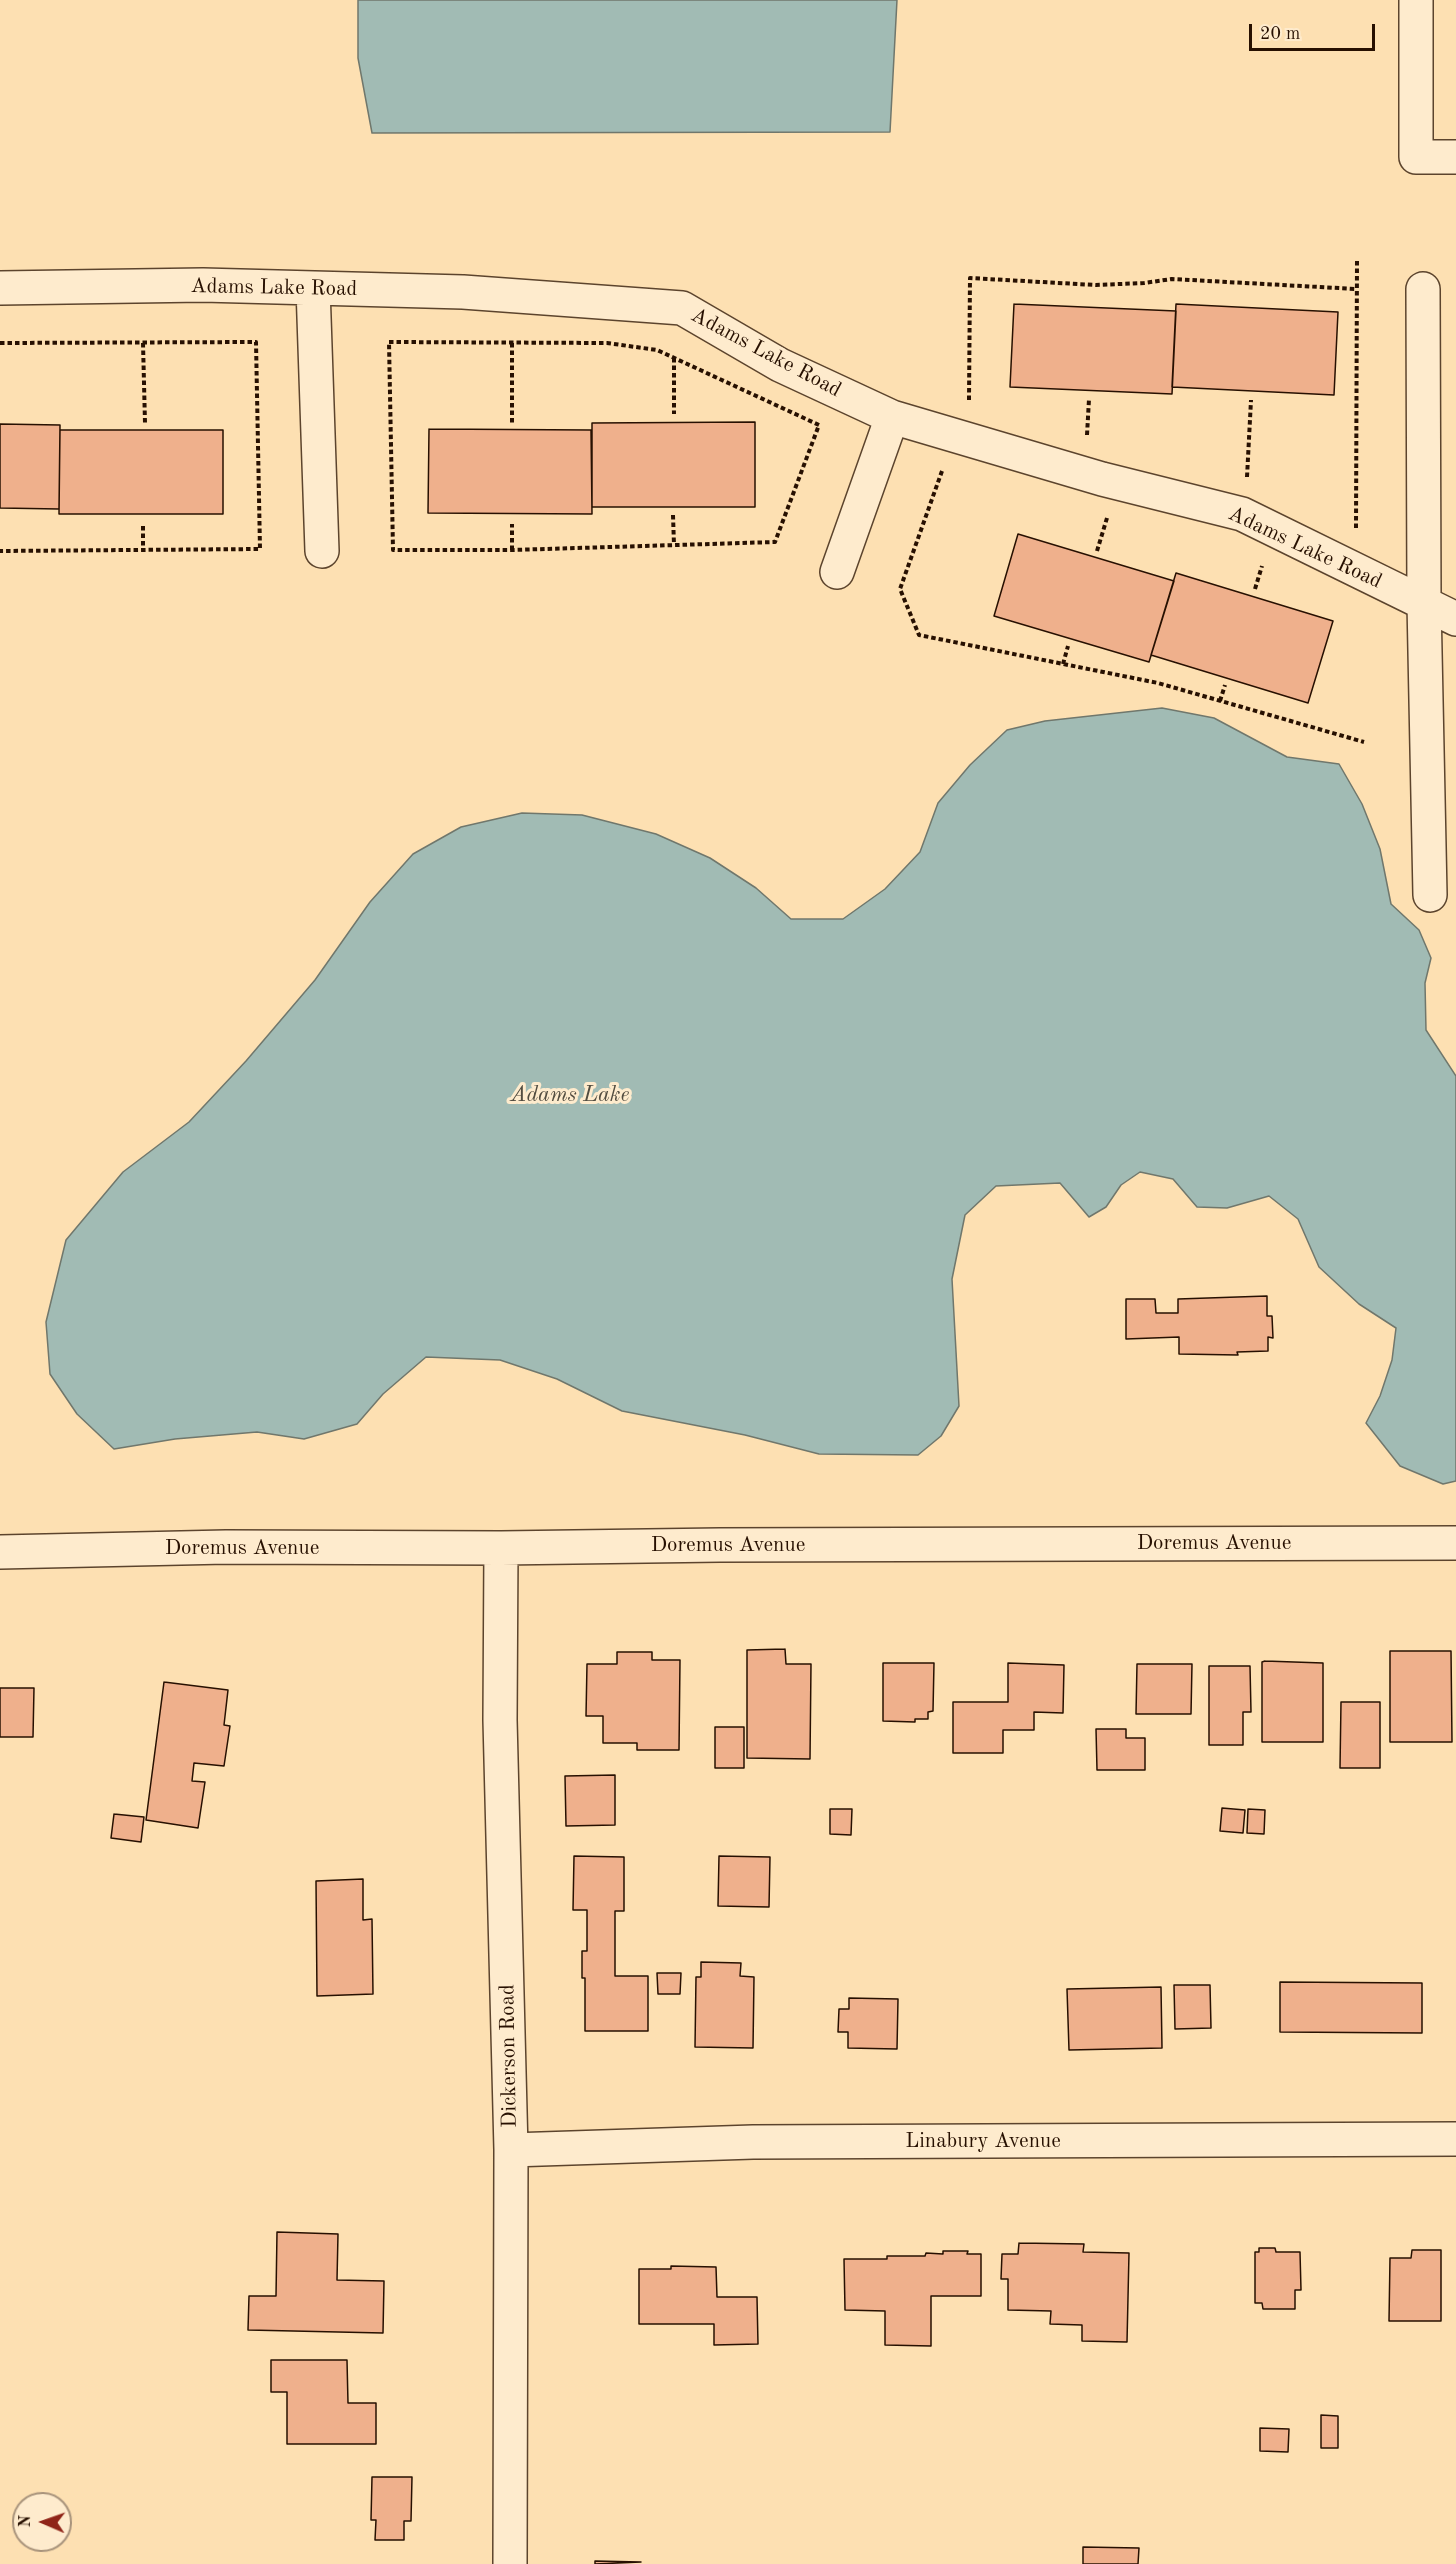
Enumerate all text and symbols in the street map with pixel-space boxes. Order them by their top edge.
scale bar [1252,12,1378,50]
text: 20 m [1260,25,1300,43]
street label: Adams Lake Road [190,274,358,302]
street label: Adams Lake Road [686,303,846,403]
street label: Adams Lake Road [1224,501,1386,595]
water label: Adams Lake [510,1082,630,1108]
street label: Doremus Avenue [1137,1530,1291,1556]
street label: Doremus Avenue [651,1532,805,1558]
street label: Doremus Avenue [165,1535,319,1561]
street label: Dickerson Road [495,1984,523,2128]
street label: Linabury Avenue [905,2128,1061,2154]
north arrow [12,2492,72,2552]
text: N [18,2515,34,2528]

